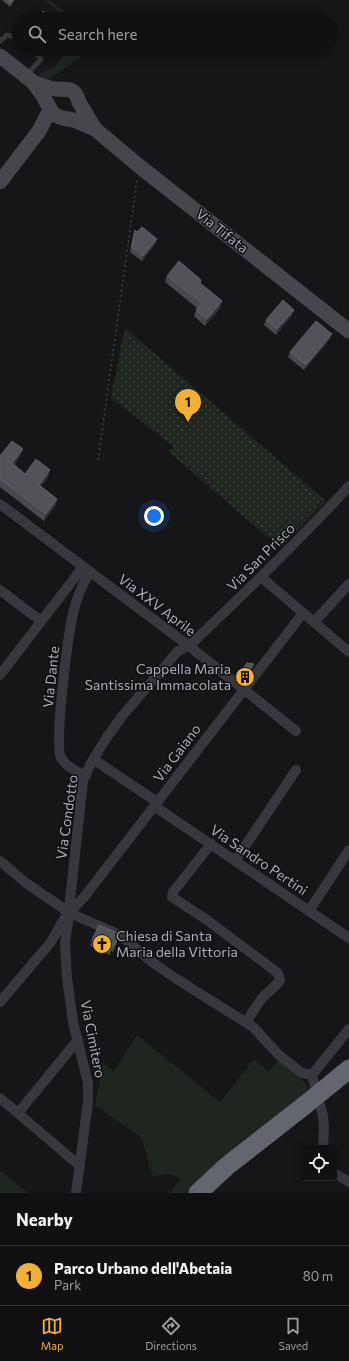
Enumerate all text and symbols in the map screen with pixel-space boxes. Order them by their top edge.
search box [12,12,337,56]
icon: search [26,23,48,45]
text: Search here [58,25,137,43]
street label: Via Tifata [193,205,252,256]
pin: 1 [175,389,201,422]
your location [144,506,164,526]
street label: Via San Prisco [223,519,298,594]
street label: Via XXV Aprile [115,570,199,639]
street label: Via Dante [39,645,62,709]
place label: Cappella Maria Santissima Immacolata [85,660,231,693]
building icon: Cappella Maria Santissima Immacolata [234,666,256,688]
street label: Via Gaiano [149,720,204,785]
street label: Via Condotto [52,774,81,860]
street label: Via Sandro Pertini [207,821,311,898]
place label: Chiesa di Santa Maria della Vittoria [116,927,238,960]
church icon: Chiesa di Santa Maria della Vittoria [91,933,113,955]
street label: Via Cimitero [78,999,109,1079]
map controls [301,1145,337,1181]
button: locate [301,1145,337,1181]
text: Nearby [16,1209,73,1230]
text: Parco Urbano dell'Abetaia [54,1259,232,1277]
text: 1 [26,1268,32,1284]
text: 80 m [303,1268,333,1284]
text: Park [54,1277,81,1293]
tab: Map [41,1315,64,1352]
tab: Directions [145,1315,197,1352]
tab: Saved [278,1315,308,1352]

